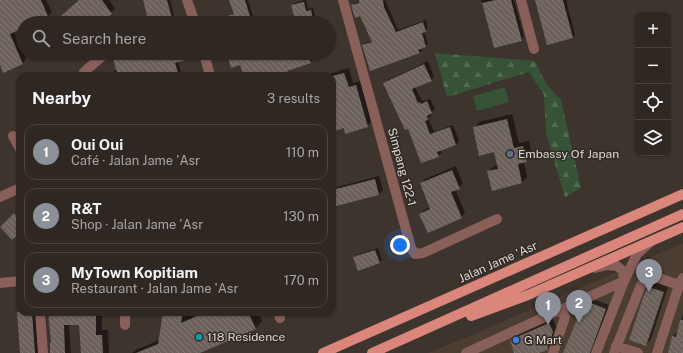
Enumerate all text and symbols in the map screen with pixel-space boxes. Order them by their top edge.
map controls [635,12,671,156]
button: + [635,12,671,48]
search box [16,16,336,60]
icon: search [30,27,52,49]
text: Search here [62,30,146,47]
button: − [635,48,671,84]
button: locate [635,84,671,120]
text: Nearby [32,88,91,108]
text: 3 results [267,91,320,106]
button: layers [635,120,671,156]
street label: Simpang 122-1 [385,126,419,208]
text: Oui Oui [71,136,123,153]
text: 1 [43,145,49,160]
text: 110 m [286,145,319,160]
place label: Embassy Of Japan [518,147,619,161]
marker: Embassy Of Japan [505,149,515,159]
text: Café · Jalan Jame 'Asr [71,153,200,168]
text: R&T [71,200,102,217]
text: 2 [42,209,50,224]
text: 130 m [283,209,319,224]
text: Shop · Jalan Jame 'Asr [71,217,203,232]
your location [390,235,410,255]
street label: Jalan Jame 'Asr [456,238,540,286]
pin: 3 [636,259,662,292]
text: MyTown Kopitiam [71,264,198,281]
text: 3 [42,273,50,288]
text: 170 m [284,273,319,288]
text: Restaurant · Jalan Jame 'Asr [71,281,239,296]
pin: 2 [566,290,592,323]
pin: 1 [535,292,561,325]
place label: 118 Residence [207,330,286,344]
marker: 118 Residence [194,332,204,342]
place label: G Mart [524,333,562,347]
marker: G Mart [511,335,521,345]

